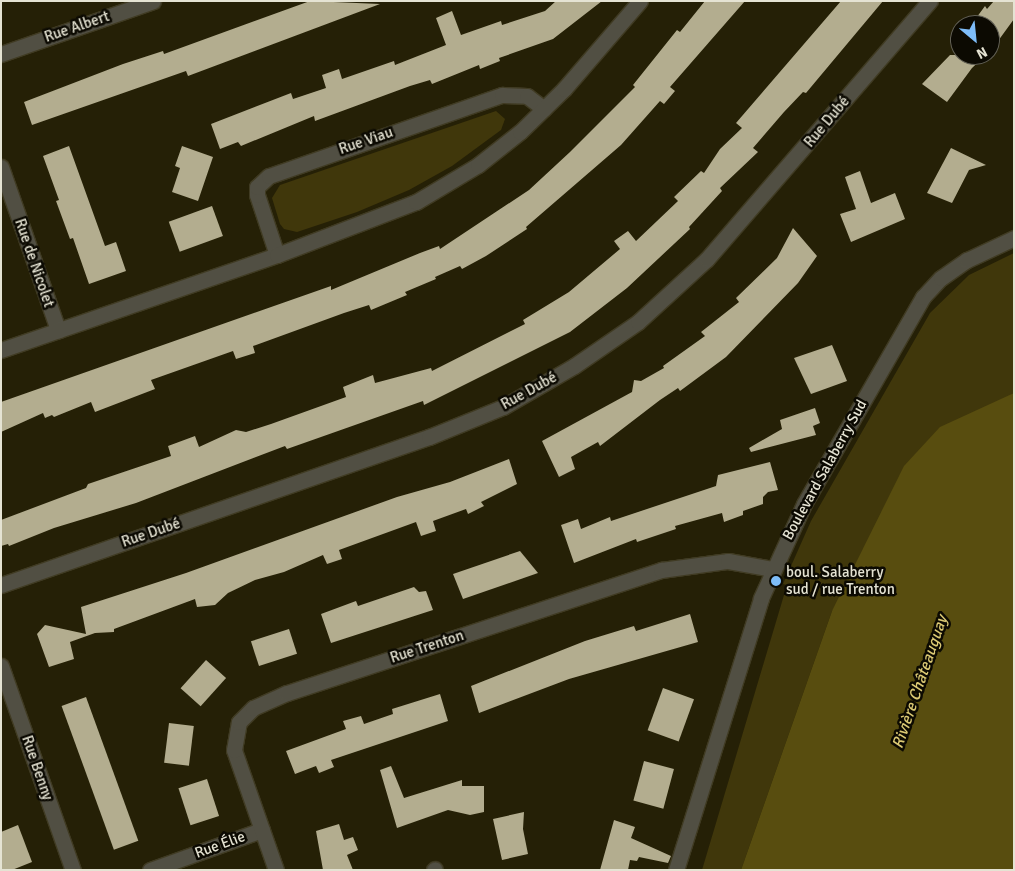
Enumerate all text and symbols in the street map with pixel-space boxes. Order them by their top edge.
street label: Rue Albert [42,7,112,47]
north arrow [950,15,1000,65]
text: N [974,43,990,63]
street label: Rue Dubé [801,93,853,151]
street label: Rue Viau [337,123,395,159]
street label: Rue de Nicolet [10,216,58,310]
street label: Rue Dubé [498,368,560,414]
street label: Boulevard Salaberry Sud [779,397,871,543]
street label: Rue Dubé [119,515,183,551]
place label: boul. Salaberry sud / rue Trenton [786,563,895,598]
marker: boul. Salaberry sud / rue Trenton [770,575,782,587]
water label: Rivière Châteauguay [888,613,952,751]
street label: Rue Trenton [388,627,466,667]
street label: Rue Benny [18,733,56,803]
street label: Rue Élie [192,828,248,862]

